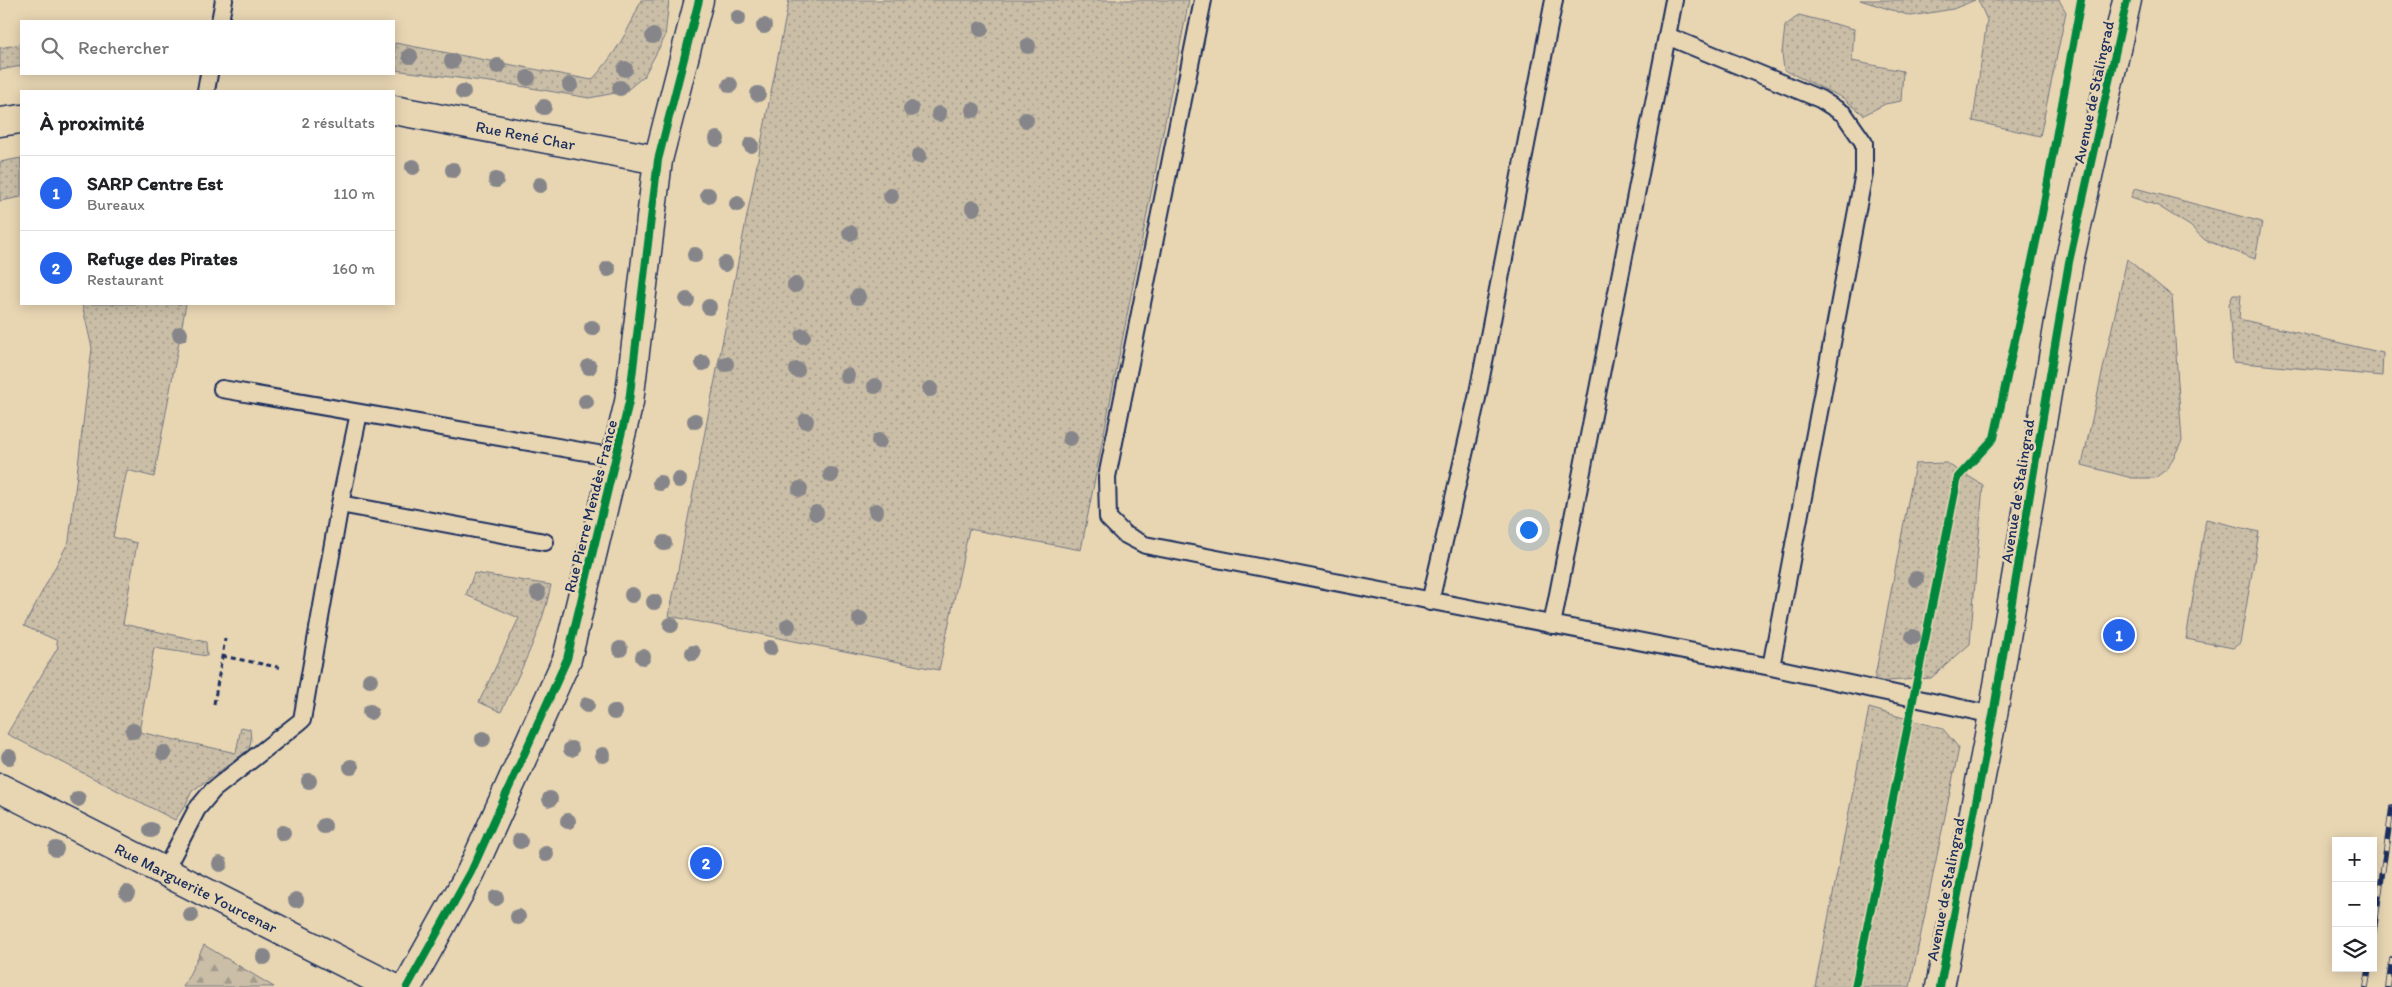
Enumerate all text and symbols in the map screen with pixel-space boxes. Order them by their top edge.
street label: Avenue de Stalingrad [2069,19,2118,165]
search box [20,20,395,75]
icon: search [38,34,66,62]
text: Rechercher [78,36,169,59]
text: À proximité [40,110,145,135]
text: 2 résultats [301,113,375,132]
street label: Rue René Char [474,117,578,154]
text: SARP Centre Est [87,172,223,195]
text: 1 [52,184,60,203]
text: 110 m [333,184,375,203]
text: Bureaux [87,195,145,214]
text: Refuge des Pirates [87,247,238,270]
text: 2 [52,259,60,278]
text: 160 m [332,259,375,278]
text: Restaurant [87,270,164,289]
street label: Rue Pierre Mendès France [560,418,621,595]
street label: Avenue de Stalingrad [1997,418,2038,564]
your location [1516,517,1542,543]
pin: 1 [2103,616,2135,654]
street label: Avenue de Stalingrad [1922,816,1969,962]
map controls [2332,837,2377,972]
button: + [2332,837,2377,882]
street label: Rue Marguerite Yourcenar [111,839,280,937]
pin: 2 [690,844,722,882]
button: − [2332,882,2377,927]
button: layers [2332,927,2377,972]

